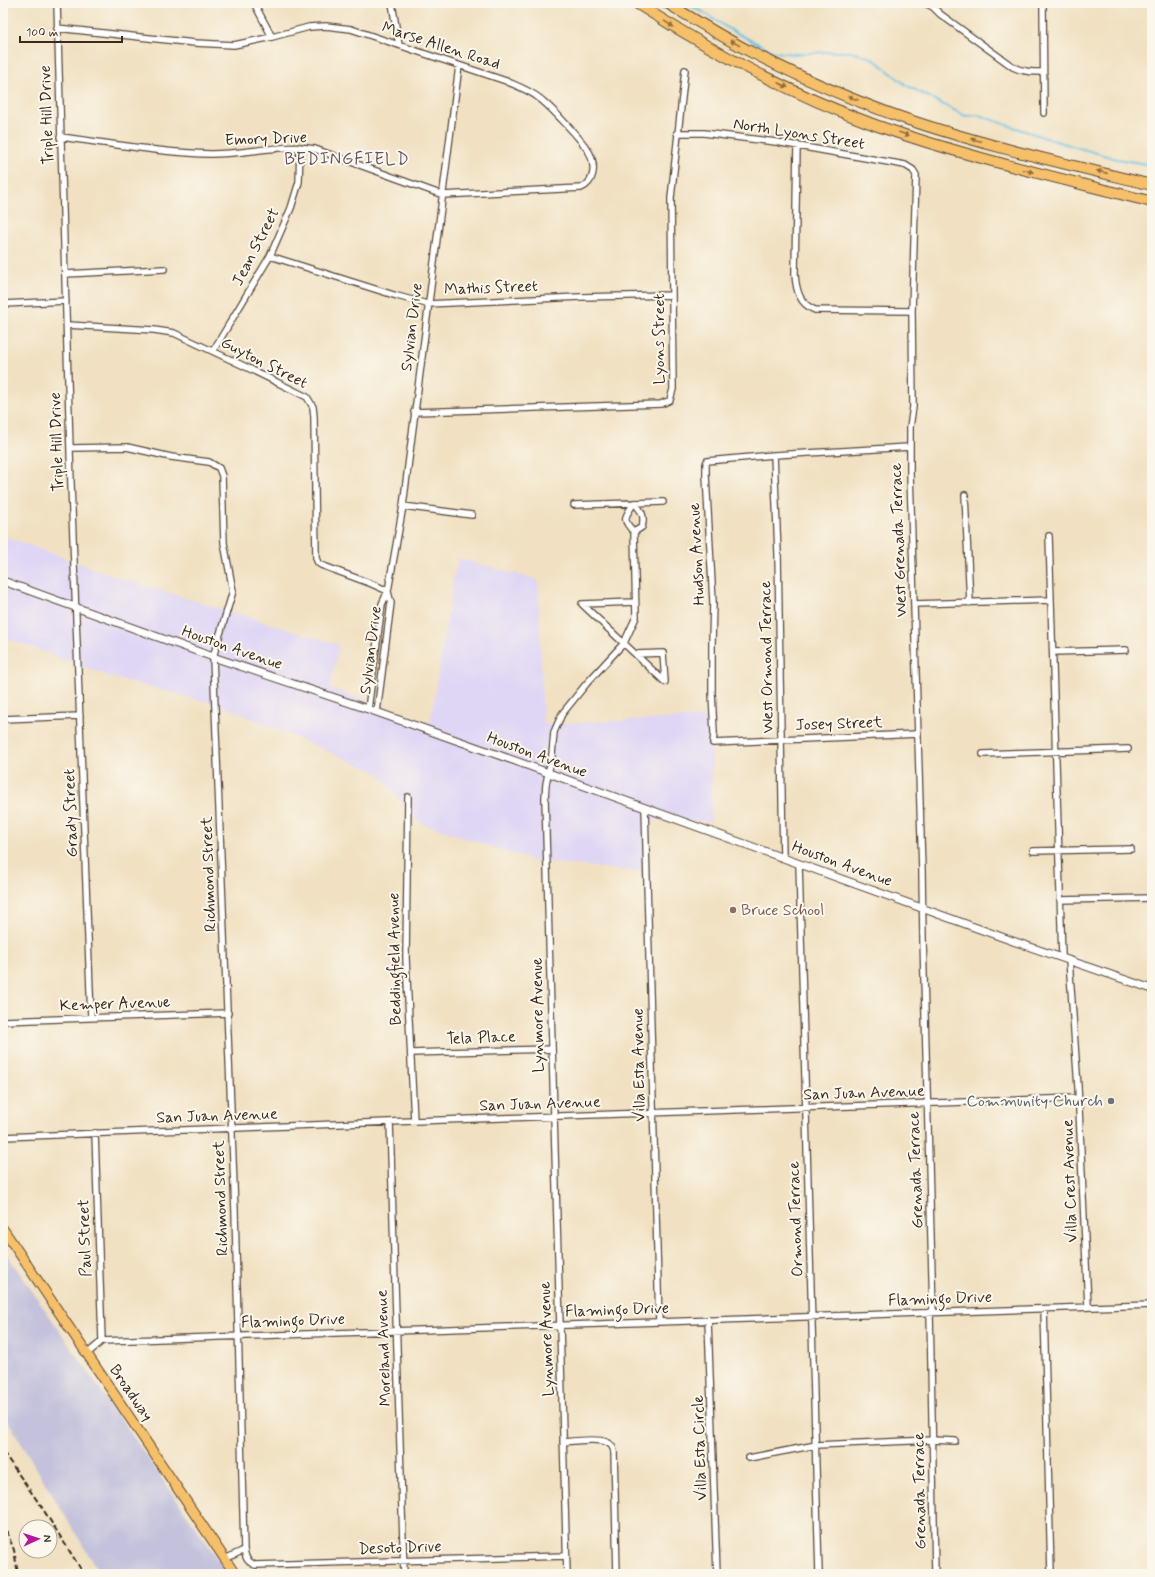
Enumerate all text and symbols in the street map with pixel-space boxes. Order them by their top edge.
street label: Marse Allen Road [379,17,503,75]
scale bar [20,18,122,44]
one-way arrow [664,20,674,28]
text: 100 m [26,25,58,41]
one-way arrow [729,40,741,46]
street label: Triple Hill Drive [35,65,59,165]
one-way arrow [778,82,789,88]
one-way arrow [846,94,858,100]
street label: North Lyons Street [732,113,866,155]
street label: Emory Drive [225,127,307,151]
one-way arrow [898,131,910,137]
one-way arrow [970,137,982,143]
district label: BEDINGFIELD [284,148,410,170]
one-way arrow [1022,168,1035,174]
one-way arrow [1096,169,1108,175]
street label: Jean Street [227,204,285,290]
street label: Mathis Street [444,276,538,300]
street label: Sylvian Drive [396,282,428,372]
street label: Lyons Street [649,293,670,385]
street label: Guyton Street [217,332,311,394]
street label: Triple Hill Drive [45,392,69,492]
street label: West Grenada Terrace [886,462,912,618]
street label: Hudson Avenue [684,502,710,606]
street label: West Ormond Terrace [755,580,779,734]
street label: Sylvian Drive [355,605,387,695]
street label: Houston Avenue [179,621,285,675]
street label: Josey Street [795,712,884,736]
street label: Houston Avenue [484,727,590,783]
street label: Grady Street [59,768,83,858]
street label: Richmond Street [196,815,222,932]
street label: Houston Avenue [789,836,895,892]
street label: Beddingfield Avenue [383,893,408,1025]
place label: Bruce School [741,900,824,921]
marker: Bruce School [728,905,738,915]
street label: Lynmore Avenue [526,957,550,1073]
street label: Kemper Avenue [59,992,171,1016]
street label: Villa Esta Avenue [628,1008,650,1122]
street label: Tela Place [446,1026,516,1050]
street label: San Juan Avenue [803,1080,925,1106]
street label: San Juan Avenue [479,1091,601,1117]
place label: Community Church [967,1091,1103,1112]
marker: Community Church [1106,1096,1116,1106]
street label: San Juan Avenue [156,1103,278,1129]
street label: Grenada Terrace [903,1111,929,1229]
street label: Villa Crest Avenue [1057,1119,1083,1243]
street label: Richmond Street [208,1139,234,1256]
street label: Ormond Terrace [783,1160,809,1277]
street label: Paul Street [73,1198,97,1277]
street label: Lynmore Avenue [534,1281,560,1397]
street label: Flamingo Drive [888,1287,992,1312]
street label: Moreland Avenue [371,1289,397,1407]
street label: Flamingo Drive [565,1298,669,1323]
street label: Flamingo Drive [241,1309,345,1334]
street label: Broadway [104,1361,158,1425]
street label: Villa Esta Circle [688,1394,712,1501]
street label: Grenada Terrace [908,1432,932,1550]
north arrow [18,1519,58,1559]
text: N [40,1535,54,1543]
street label: Desoto Drive [358,1536,442,1560]

